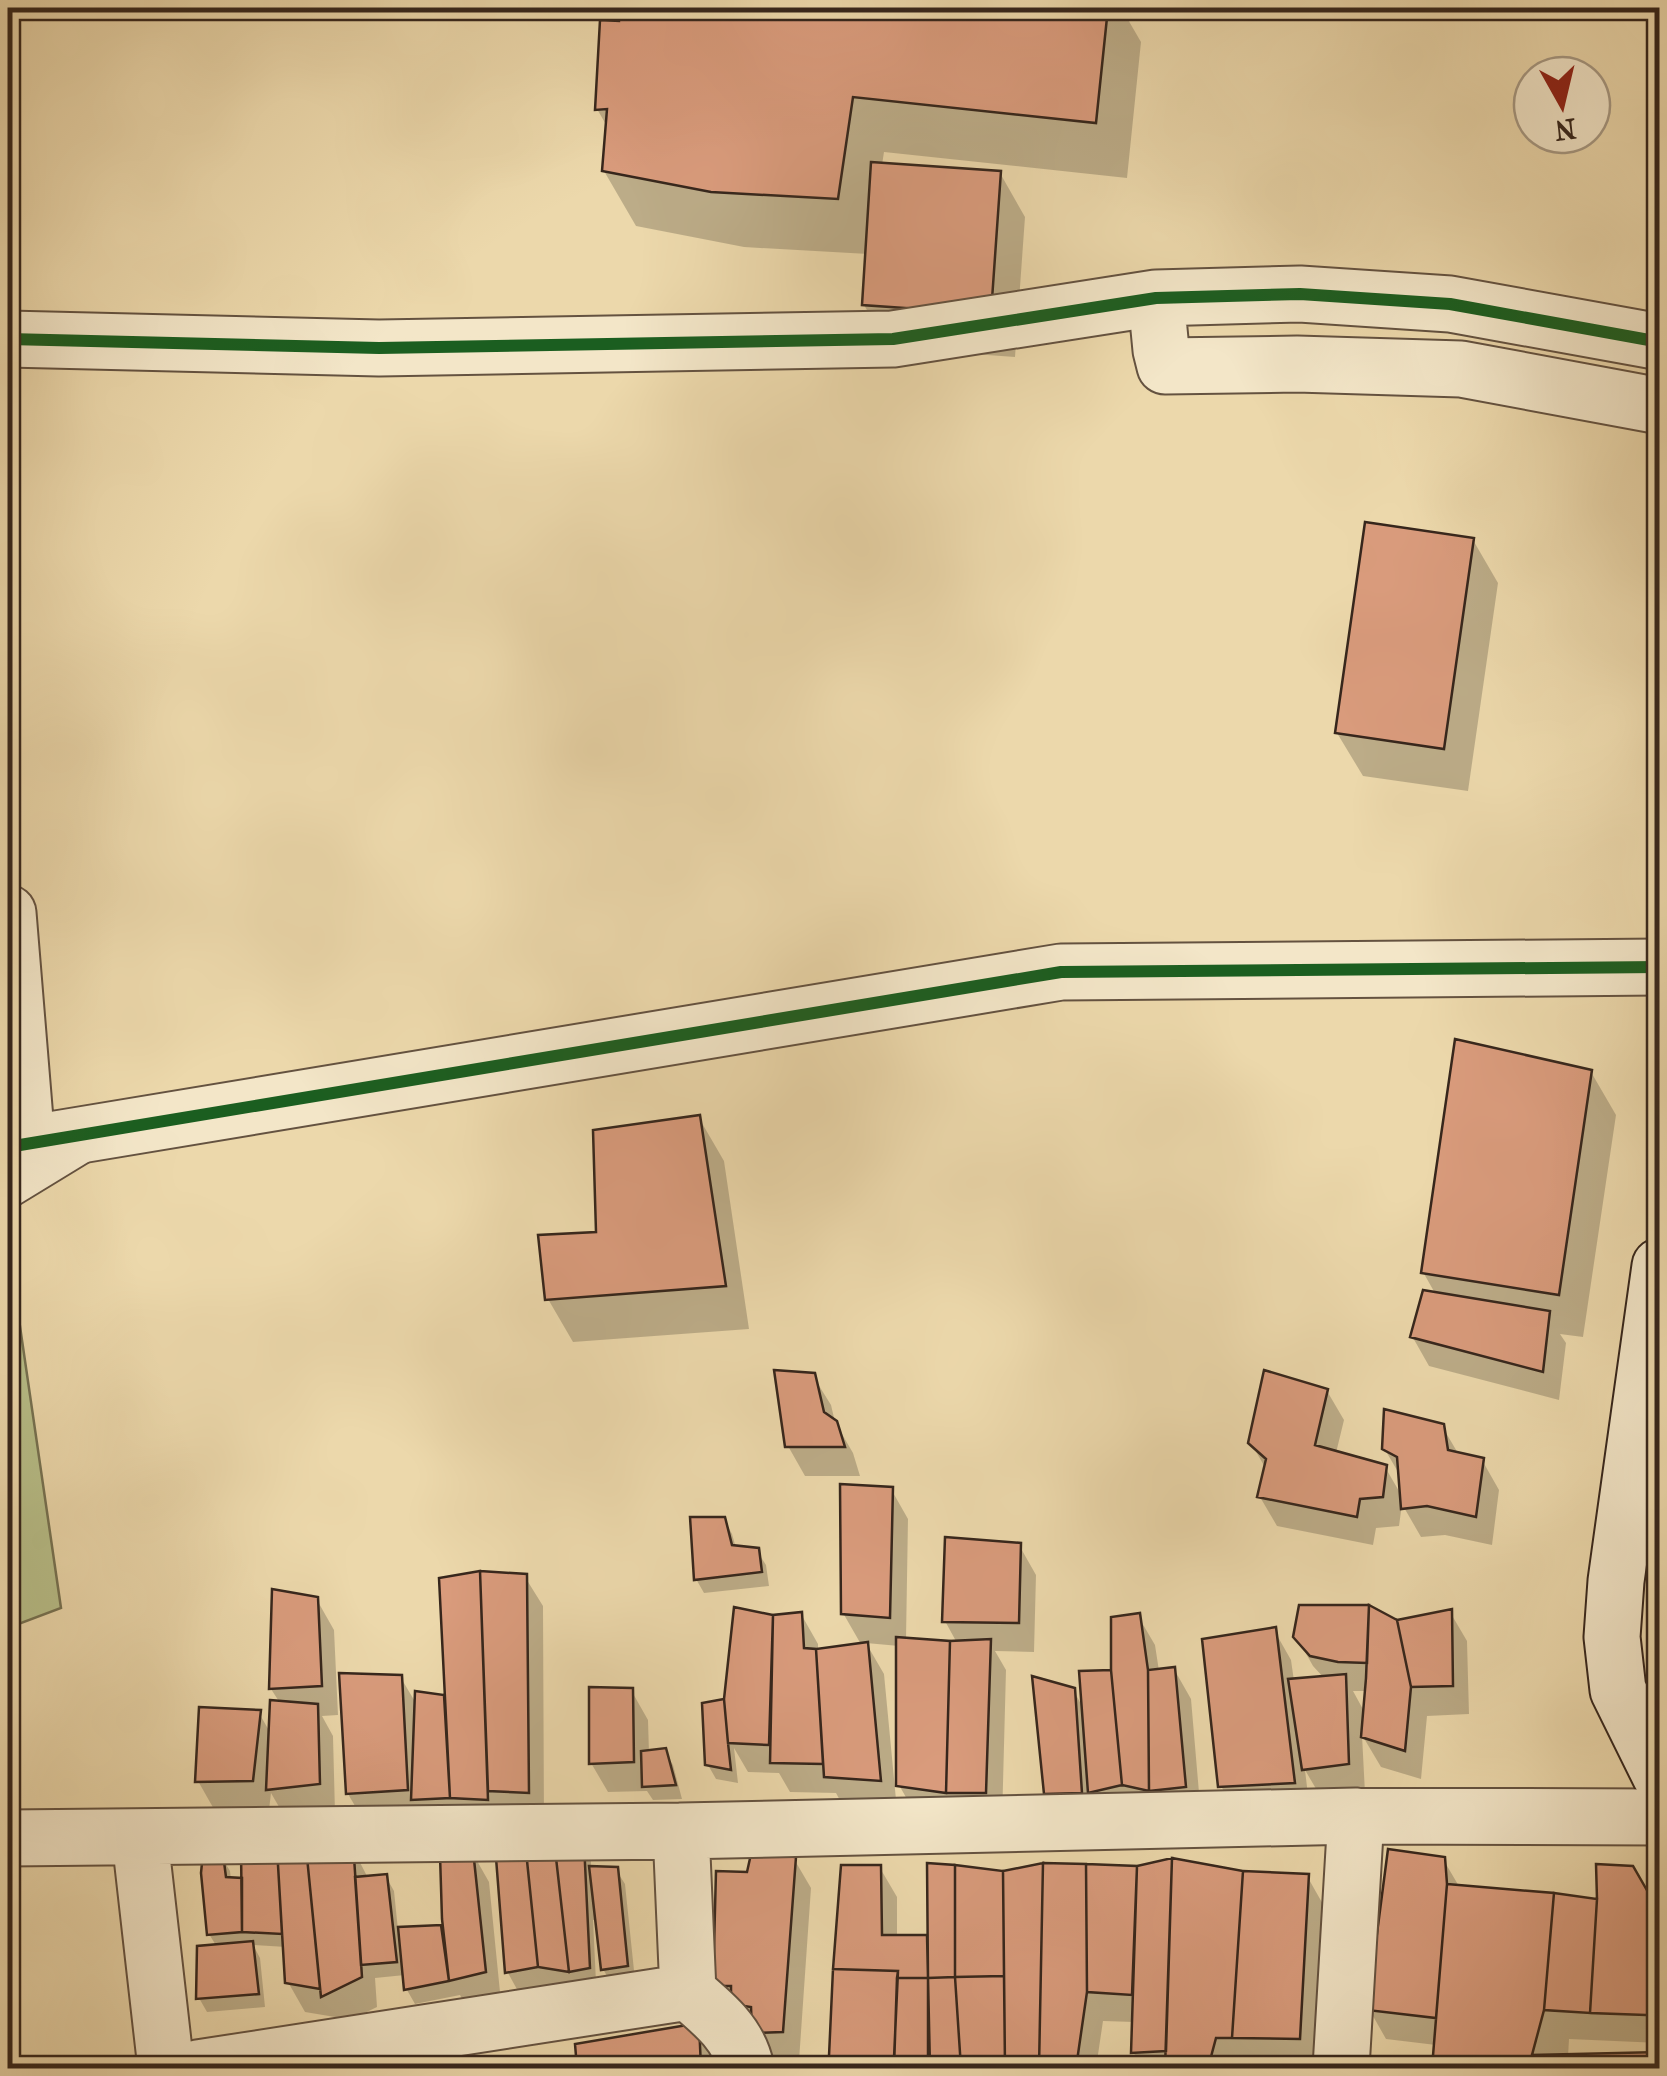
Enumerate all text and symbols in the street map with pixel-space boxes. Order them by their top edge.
north arrow [1512,55,1612,155]
text: N [1552,111,1578,147]

